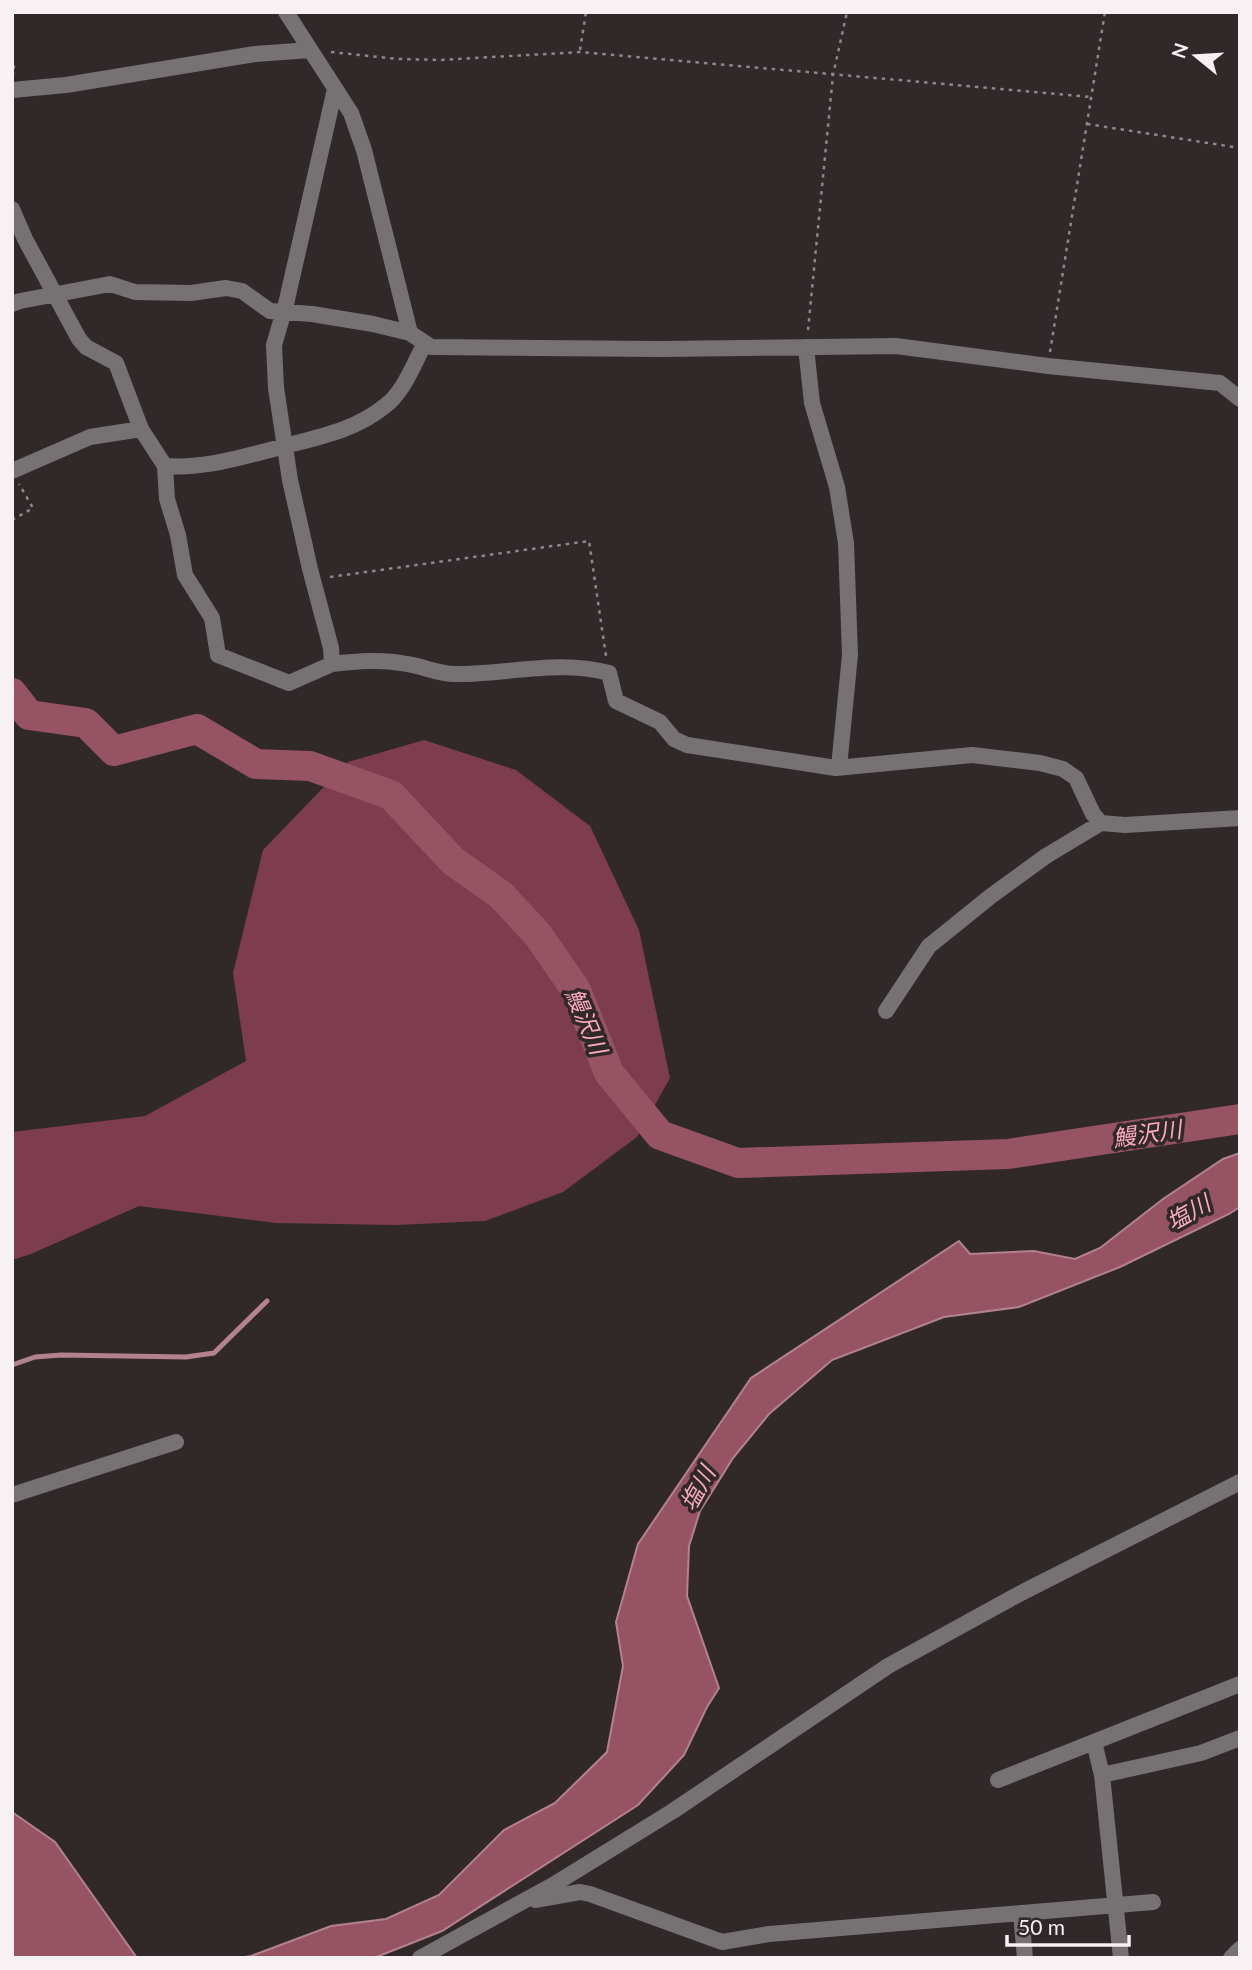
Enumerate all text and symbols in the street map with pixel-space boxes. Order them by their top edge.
north arrow [1161,21,1231,91]
text: N [1166,40,1193,61]
water label: 鰻沢川 [561,984,615,1061]
water label: 鰻沢川 [1111,1114,1186,1152]
water label: 塩川 [1161,1187,1218,1235]
water label: 塩川 [674,1458,722,1515]
scale bar [1007,1904,1130,1948]
text: 50 m [1018,1914,1065,1939]

